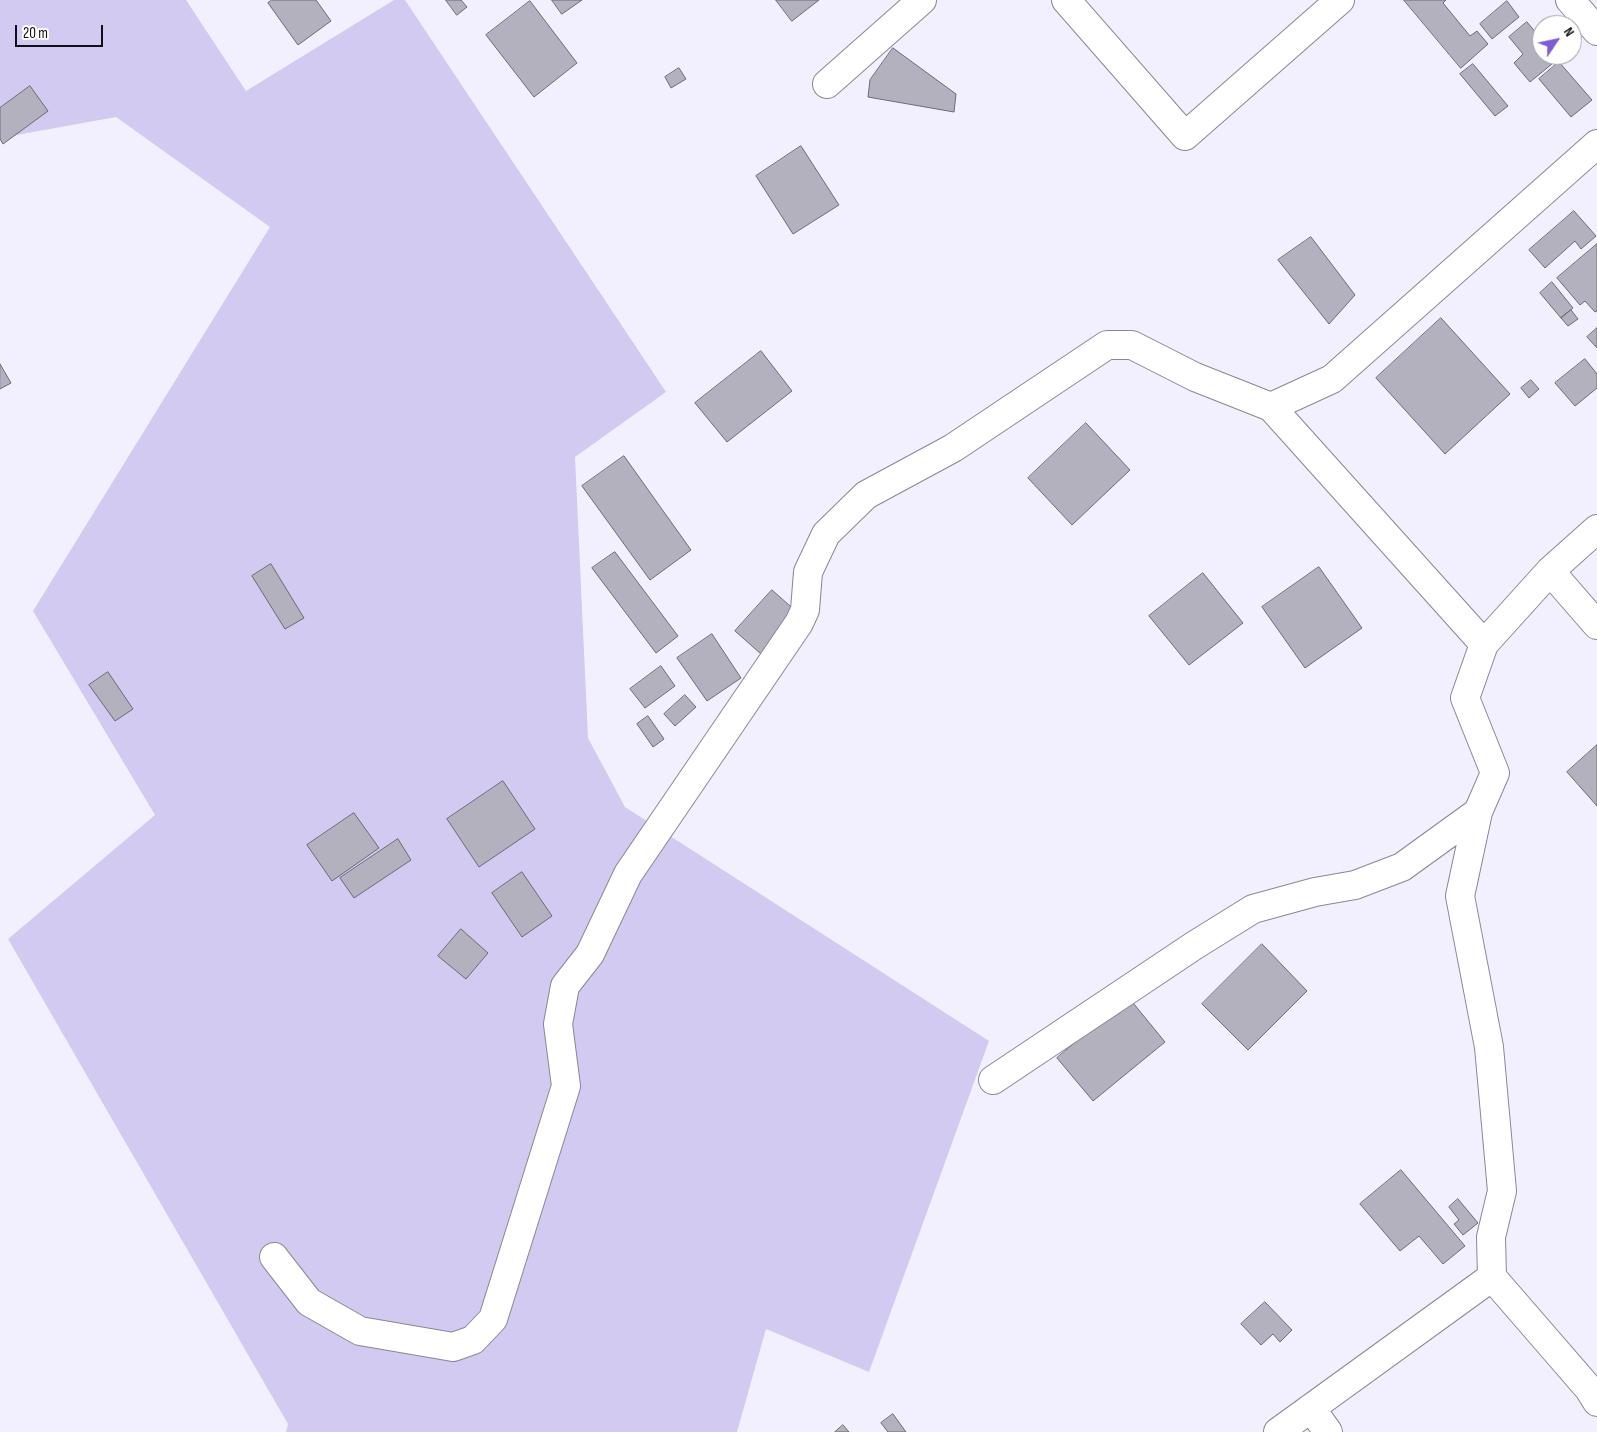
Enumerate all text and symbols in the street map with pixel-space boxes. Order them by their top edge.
scale bar [18,15,105,47]
north arrow [1532,15,1582,65]
text: 20 m [23,24,48,43]
text: N [1560,24,1578,40]

